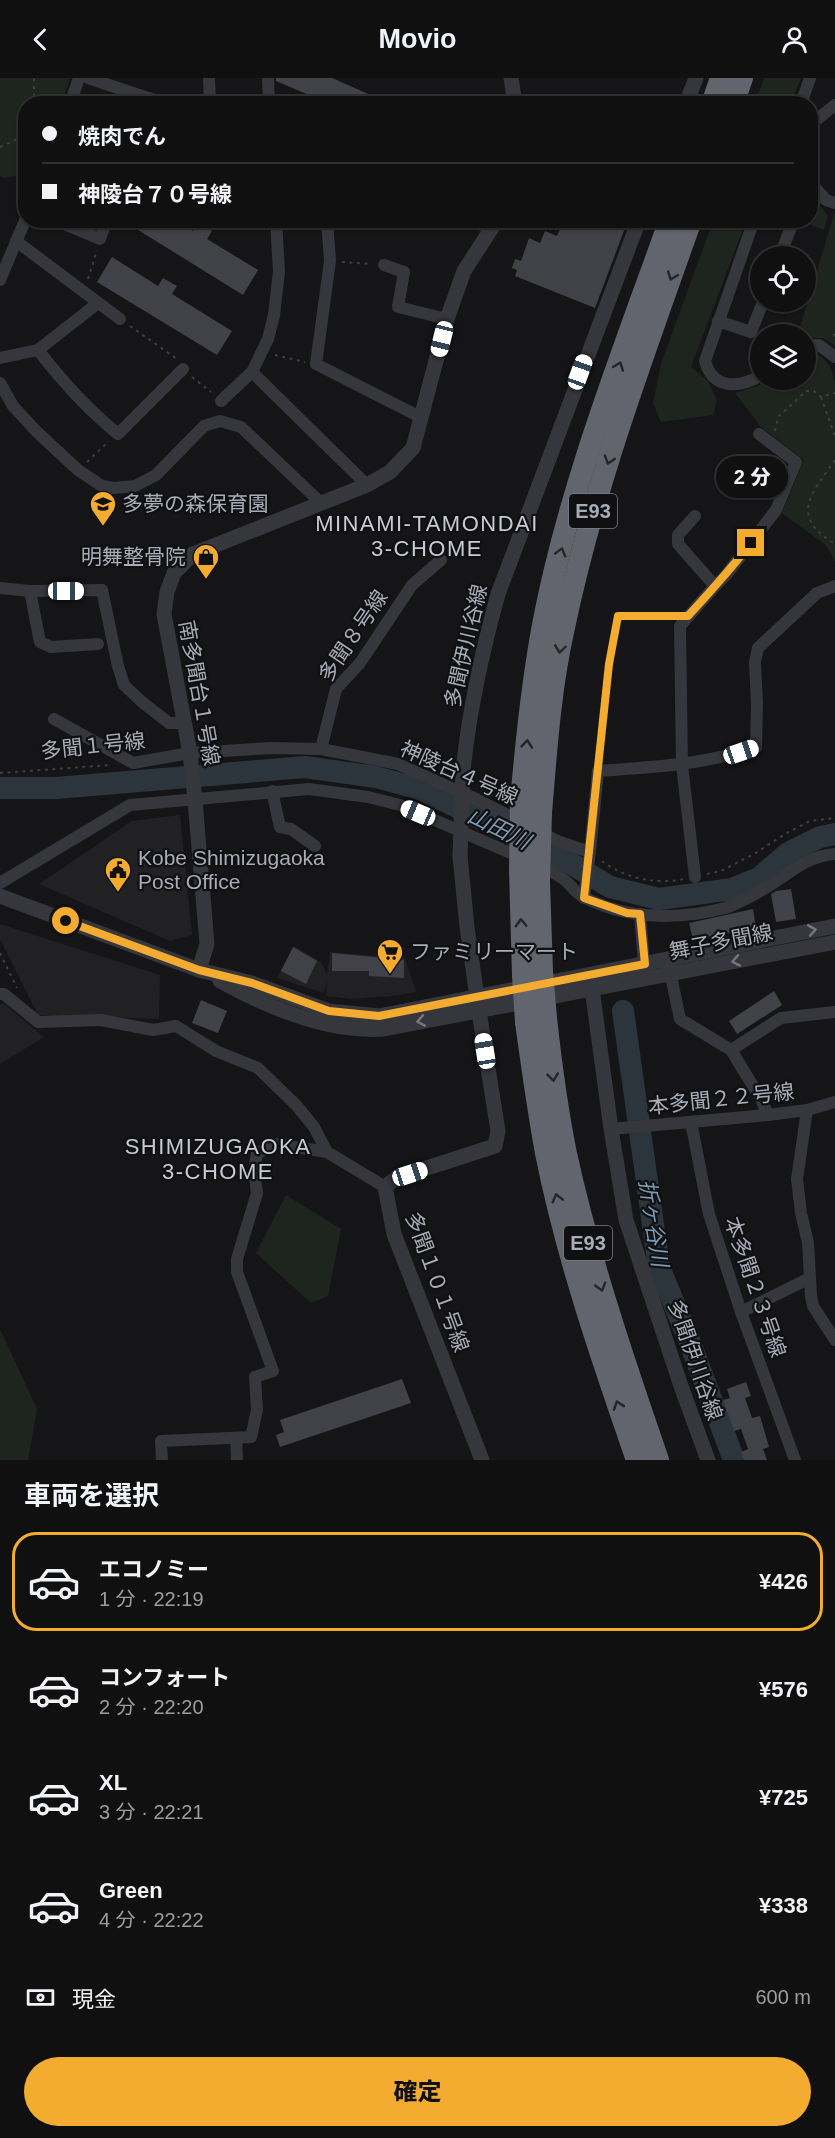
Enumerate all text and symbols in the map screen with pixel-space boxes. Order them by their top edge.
icon: back [24,23,57,56]
icon: person [778,23,811,56]
text: Movio [379,24,457,54]
text: 焼肉でん [78,124,166,149]
text: 神陵台７０号線 [78,182,232,207]
map controls [750,246,816,390]
button: locate [750,246,816,312]
one-way arrow [666,270,679,280]
car [429,319,455,359]
button: layers [750,324,816,390]
car [565,352,595,392]
one-way arrow [611,361,624,372]
one-way arrow [604,454,616,465]
callout: 2 分 [715,456,787,498]
text: 2 分 [734,466,770,488]
school or university icon: 多夢の森保育園 [88,489,118,527]
place label: 多夢の森保育園 [122,492,269,515]
road number: E93 [569,494,617,528]
district label: MINAMI-TAMONDAI 3-CHOME [315,511,539,561]
route end [737,529,764,556]
shop icon: 明舞整骨院 [191,542,221,580]
place label: 明舞整骨院 [81,545,186,568]
one-way arrow [553,547,566,557]
car [48,582,84,600]
street label: 多聞伊川谷線 [440,582,491,710]
street label: 多聞８号線 [314,586,391,686]
street label: 南多聞台１号線 [175,619,224,767]
one-way arrow [555,644,567,653]
street label: 多聞１号線 [40,729,146,762]
street label: 神陵台４号線 [397,736,521,809]
car [721,738,761,766]
one-way arrow [520,739,532,748]
car [398,798,438,828]
water label: 山田川 [464,803,536,855]
place label: Kobe Shimizugaoka Post Office [138,846,325,893]
public building icon: Kobe Shimizugaoka Post Office [103,855,133,893]
route start [52,907,79,934]
one-way arrow [514,918,527,927]
street label: 舞子多聞線 [667,920,775,963]
one-way arrow [808,925,817,937]
supermarket icon: ファミリーマート [375,937,405,975]
place label: ファミリーマート [410,940,578,963]
one-way arrow [732,954,742,967]
one-way arrow [417,1014,427,1027]
car [473,1032,497,1070]
one-way arrow [546,1072,559,1081]
street label: 本多聞２２号線 [647,1079,795,1118]
district label: SHIMIZUGAOKA 3-CHOME [125,1134,311,1184]
car [390,1160,430,1188]
water label: 折ヶ谷川 [634,1178,673,1270]
one-way arrow [551,1193,564,1203]
street label: 多聞１０１号線 [402,1209,473,1355]
street label: 本多聞２３号線 [721,1214,790,1360]
road number: E93 [564,1226,612,1260]
one-way arrow [594,1281,606,1292]
street label: 多聞伊川谷線 [664,1297,727,1423]
one-way arrow [613,1400,625,1411]
text: 車両を選択 [24,1481,159,1511]
icon: car [27,1555,81,1609]
text: エコノミー [99,1557,209,1582]
text: ¥426 [759,1569,808,1594]
text: 1 分 · 22:19 [99,1588,204,1610]
icon: car [27,1663,81,1717]
text: コンフォート [99,1665,230,1690]
text: ¥576 [759,1677,808,1702]
text: 2 分 · 22:20 [99,1696,204,1718]
text: XL [99,1770,127,1795]
icon: car [27,1771,81,1825]
text: ¥725 [759,1785,808,1810]
text: 3 分 · 22:21 [99,1801,204,1823]
text: Green [99,1878,163,1903]
icon: car [27,1879,81,1933]
text: ¥338 [759,1893,808,1918]
text: 4 分 · 22:22 [99,1909,204,1931]
icon: cash [24,1981,57,2014]
text: 600 m [755,1986,811,2008]
text: 現金 [72,1987,116,2012]
button: 確定 [24,2057,811,2126]

